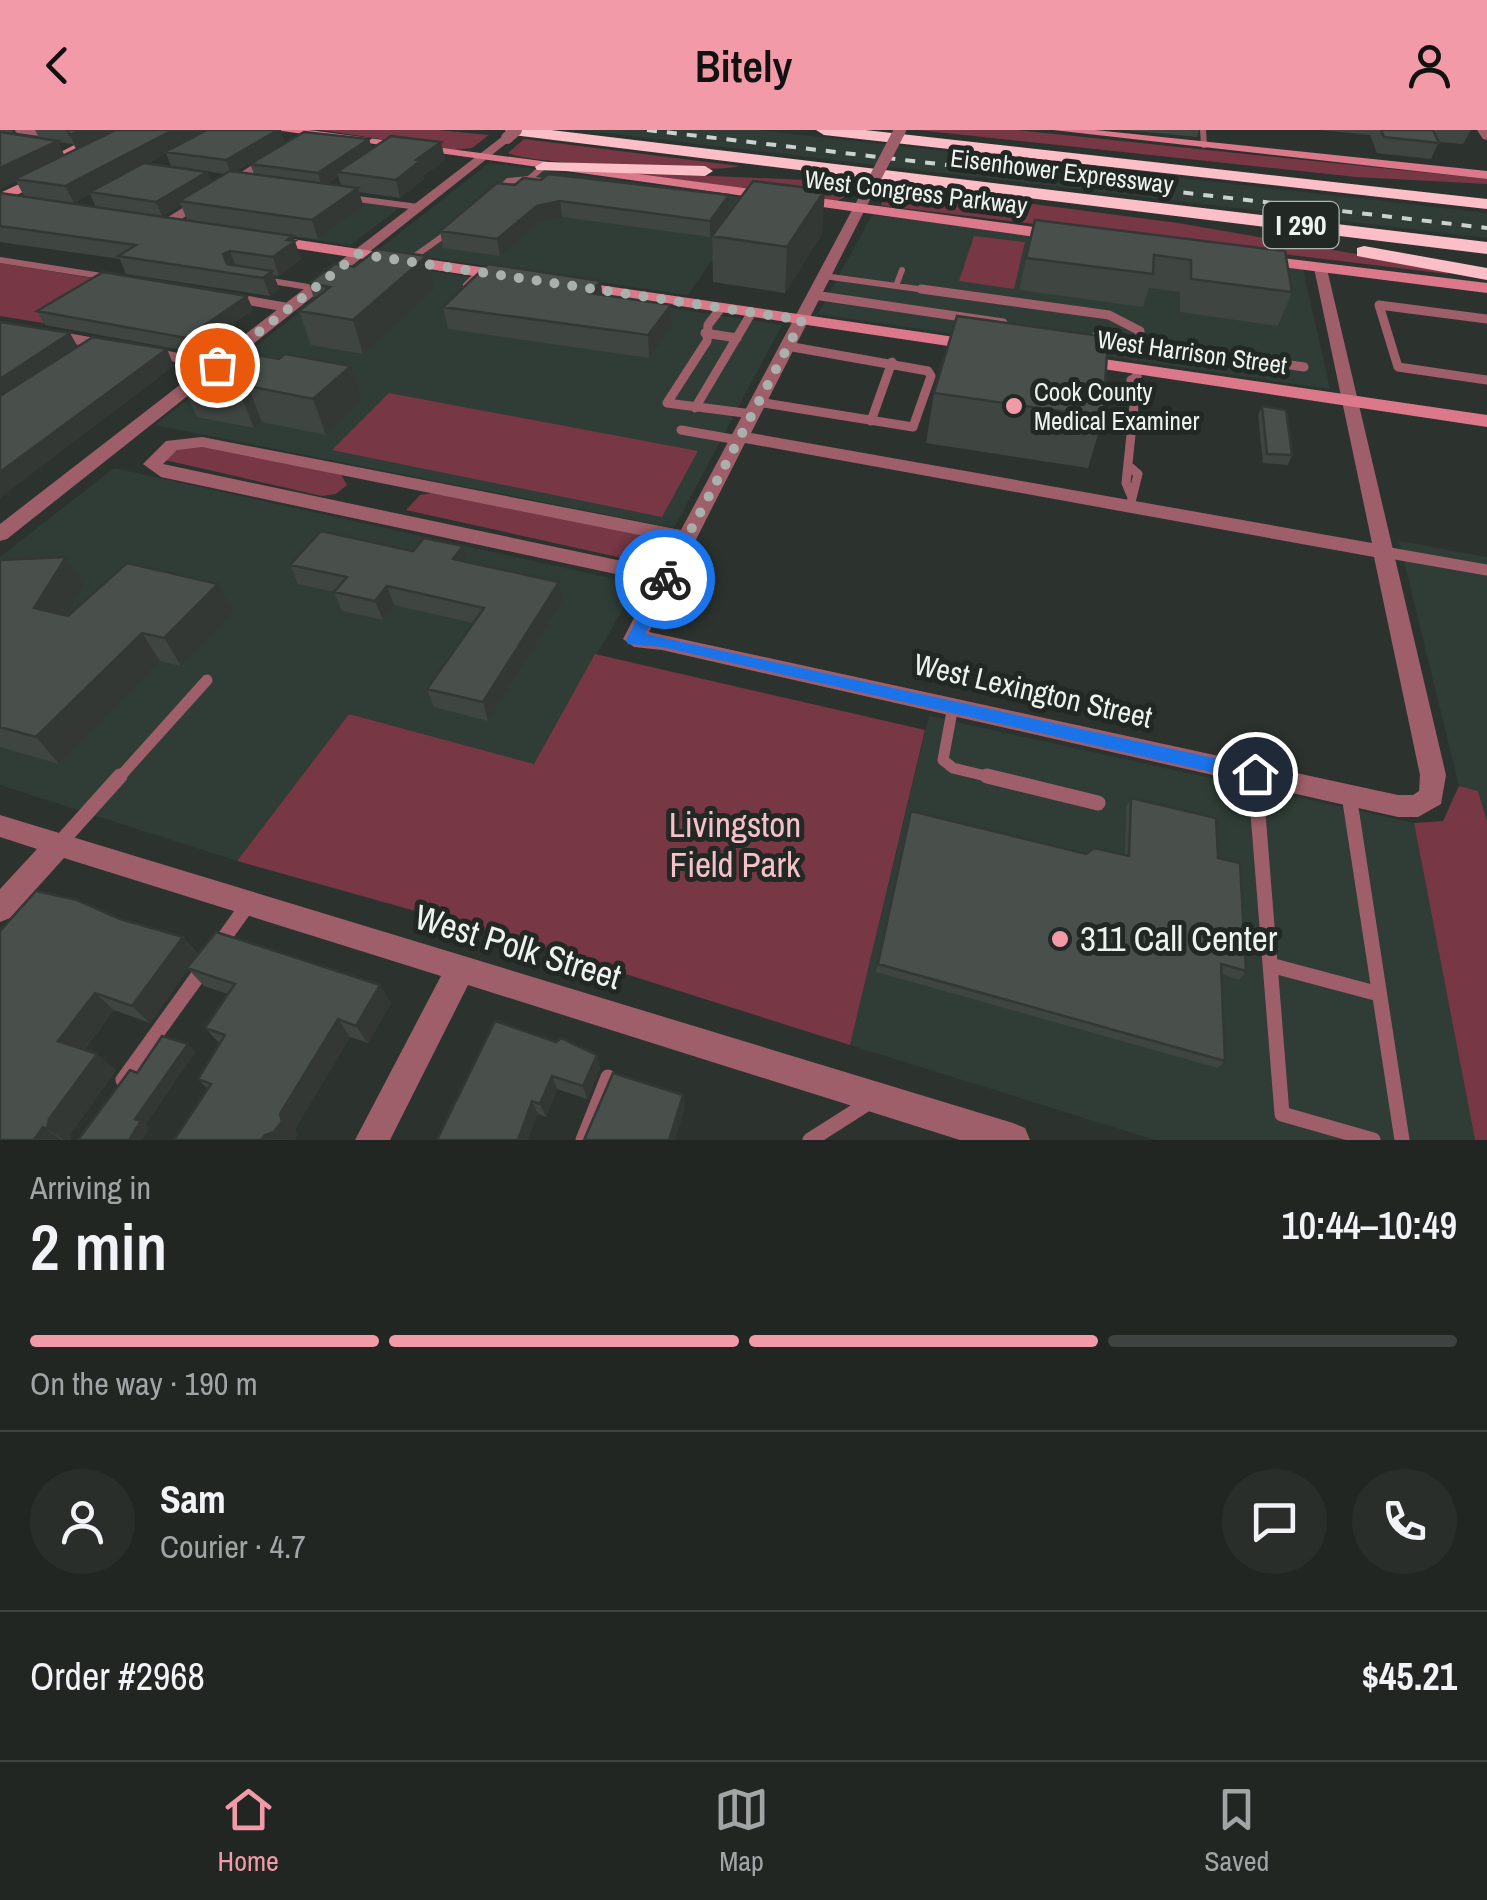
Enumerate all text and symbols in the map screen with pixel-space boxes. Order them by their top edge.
text: Bitely [695,35,792,96]
icon: back [30,38,85,93]
icon: person [1402,38,1457,93]
street label: Eisenhower Expressway [949,140,1176,202]
street label: West Congress Parkway [803,161,1030,223]
road number: I 290 [1264,202,1338,248]
street label: West Harrison Street [1095,322,1289,382]
pin [175,323,260,408]
icon: bag [190,338,245,393]
place label: Cook County Medical Examiner [1034,375,1199,438]
marker: Cook County Medical Examiner [1003,395,1025,417]
courier [615,529,715,629]
icon: bike [638,552,693,607]
street label: West Lexington Street [910,643,1156,737]
pin [1213,732,1298,817]
icon: home [1228,747,1283,802]
park label: Livingston Field Park [669,801,801,888]
street label: West Polk Street [409,893,627,1000]
place label: 311 Call Center [1080,915,1278,962]
marker: 311 Call Center [1049,928,1071,950]
text: Arriving in [30,1166,151,1209]
text: 10:44–10:49 [1281,1200,1457,1251]
text: 2 min [30,1203,167,1290]
text: On the way · 190 m [30,1362,258,1405]
button: person [30,1469,135,1574]
button: chat [1222,1469,1327,1574]
button: phone [1352,1469,1457,1574]
text: Sam [160,1474,226,1525]
text: Courier · 4.7 [160,1525,306,1568]
text: Order #2968 [30,1651,205,1702]
text: $45.21 [1362,1651,1457,1702]
tab: Home [218,1782,279,1880]
tab: Map [714,1782,769,1880]
tab: Saved [1204,1782,1269,1880]

